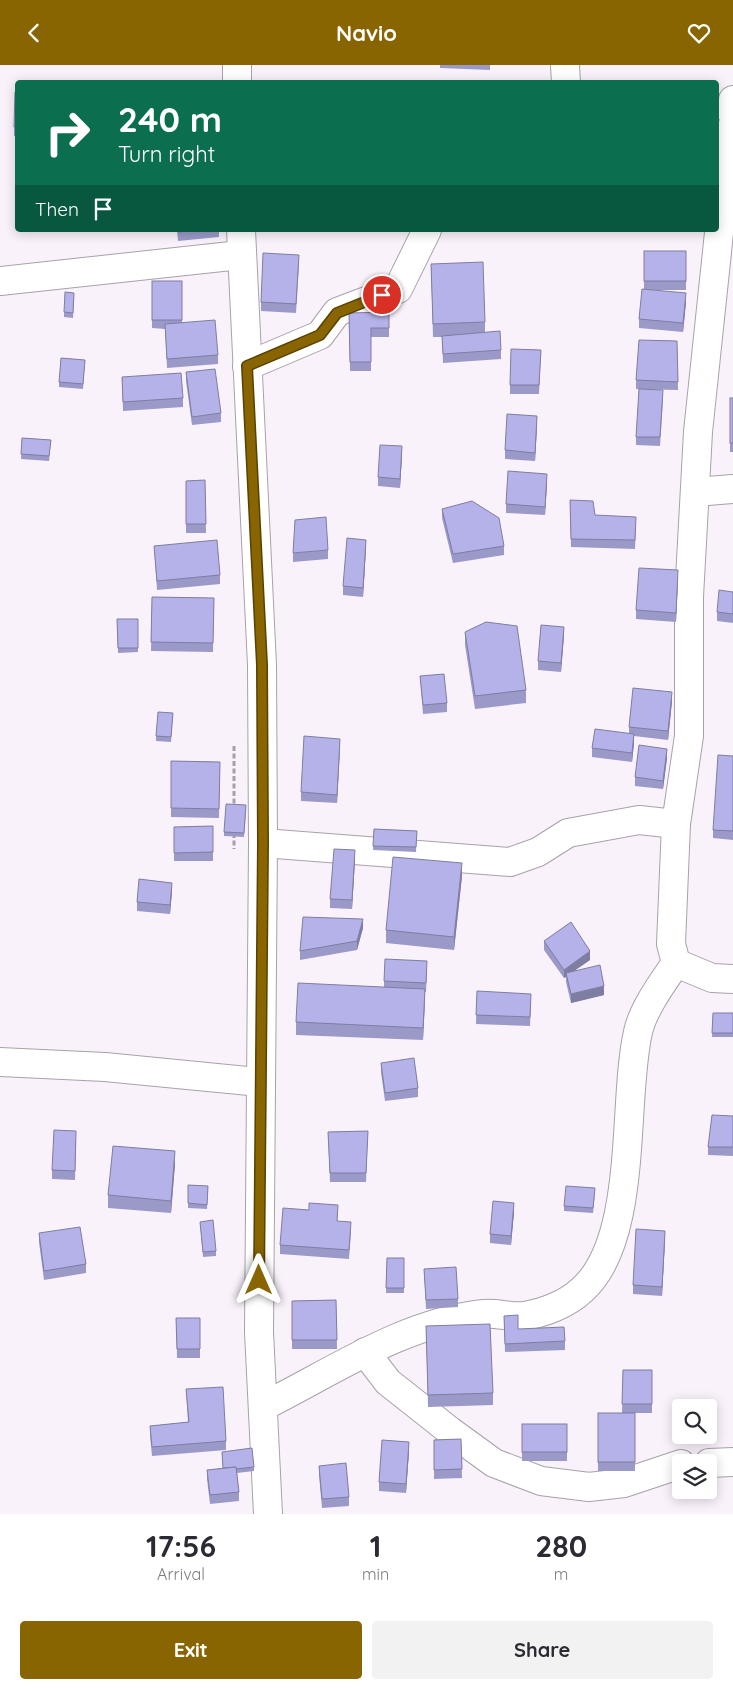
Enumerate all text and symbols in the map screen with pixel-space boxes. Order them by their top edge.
icon: back [20,19,48,47]
text: Navio [336,19,397,47]
icon: heart [685,19,713,47]
text: 240 m [118,97,222,141]
icon: right [35,100,100,165]
text: Turn right [118,140,215,168]
icon: arrive [89,195,117,223]
text: Then [35,197,79,221]
pin [361,274,403,316]
icon: arrive [368,281,396,309]
position arrow [232,1253,284,1305]
map controls [672,1399,717,1499]
button: search [672,1399,717,1444]
button: layers [672,1454,717,1499]
text: 17:56 [146,1527,216,1565]
text: 1 [370,1527,381,1565]
text: 280 [535,1527,587,1565]
text: Arrival [157,1564,205,1584]
text: min [362,1564,389,1584]
text: m [554,1564,568,1584]
button: Exit [20,1621,362,1679]
button: Share [372,1621,713,1679]

